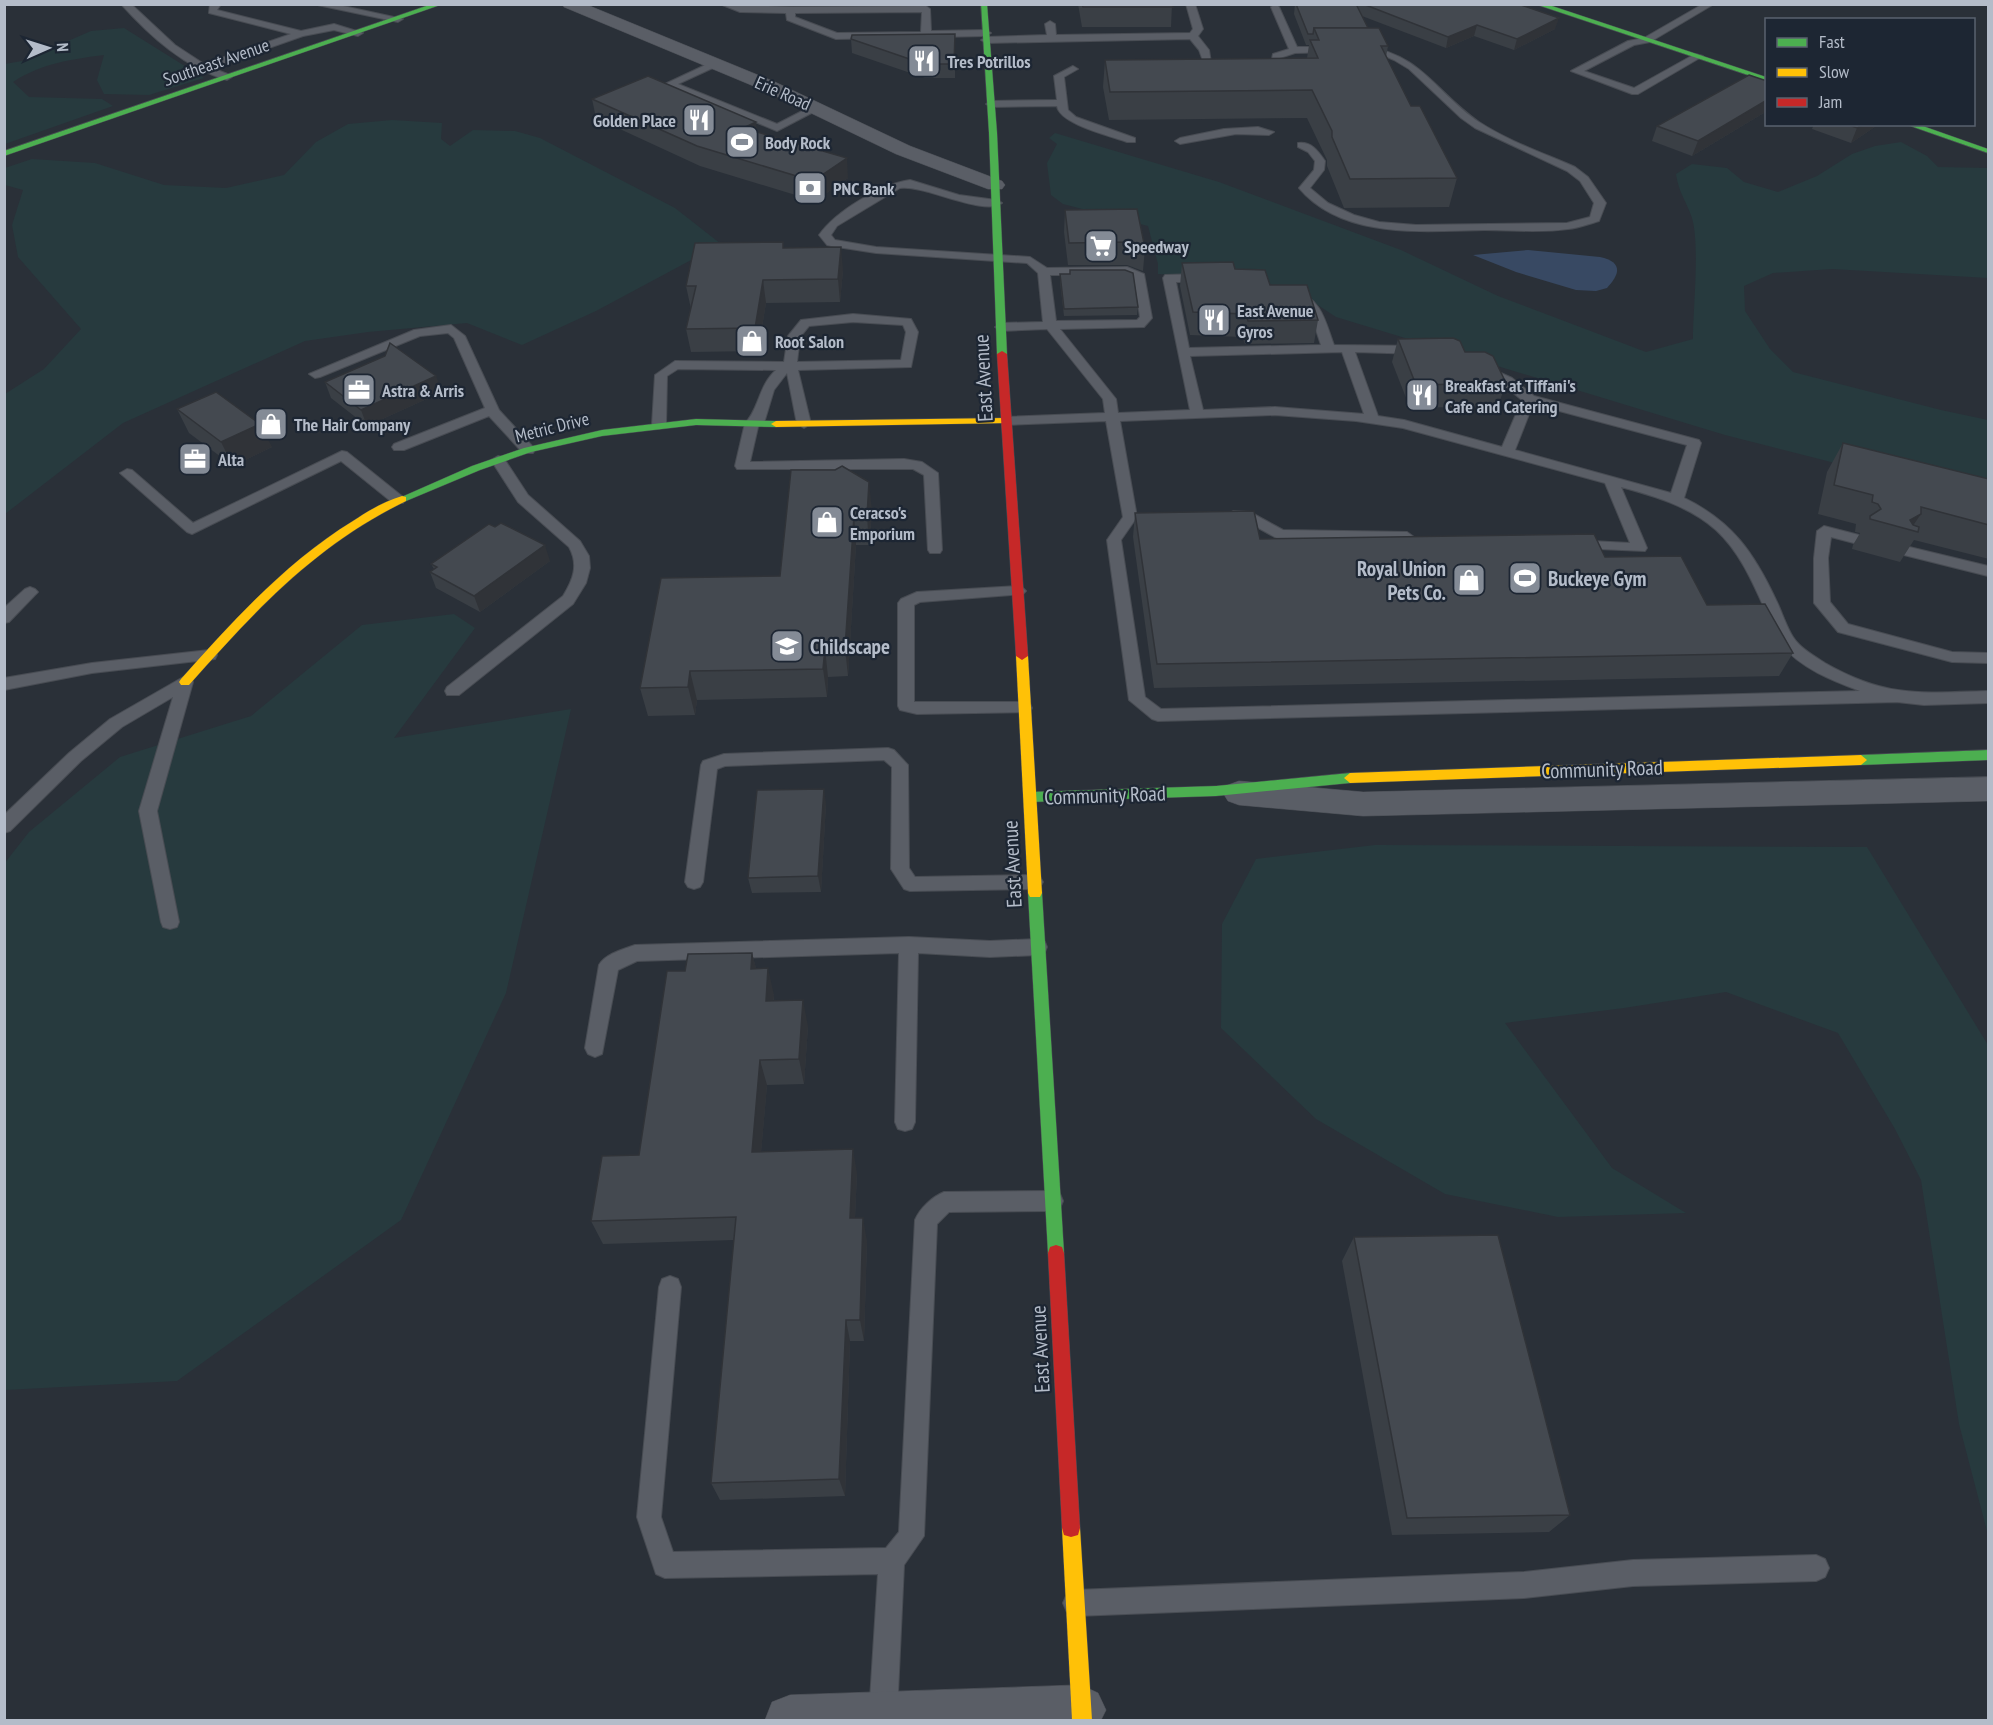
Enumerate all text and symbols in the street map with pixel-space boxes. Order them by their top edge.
north arrow [18,18,78,78]
legend [1765,18,1975,126]
text: Fast [1819,30,1845,53]
street label: Southeast Avenue [160,33,272,91]
text: N [53,42,73,52]
restaurant icon: Tres Potrillos [906,43,942,79]
place label: Tres Potrillos [947,50,1031,73]
text: Slow [1819,60,1850,83]
street label: Erie Road [752,71,814,115]
text: Jam [1818,90,1842,113]
restaurant icon: Golden Place [681,102,717,138]
place label: Golden Place [593,109,676,132]
sports icon: Body Rock [724,124,760,160]
place label: Body Rock [765,131,831,154]
bank icon: PNC Bank [792,170,828,206]
place label: PNC Bank [833,177,895,200]
supermarket icon: Speedway [1083,228,1119,264]
place label: Speedway [1124,235,1190,258]
place label: East Avenue Gyros [1237,299,1314,343]
restaurant icon: East Avenue Gyros [1196,302,1232,338]
shop icon: Root Salon [734,323,770,359]
place label: Root Salon [775,330,844,353]
street label: East Avenue [967,334,999,422]
office icon: Astra & Arris [341,372,377,408]
place label: Breakfast at Tiffani's Cafe and Catering [1445,374,1576,418]
restaurant icon: Breakfast at Tiffani's Cafe and Catering [1404,377,1440,413]
place label: Astra & Arris [381,379,464,402]
shop icon: The Hair Company [253,406,289,442]
street label: Metric Drive [513,407,591,447]
place label: The Hair Company [294,413,411,436]
office icon: Alta [177,441,213,477]
place label: Alta [217,448,244,471]
place label: Ceracso's Emporium [850,501,915,545]
shop icon: Ceracso's Emporium [809,504,845,540]
place label: Royal Union Pets Co. [1357,555,1446,606]
sports icon: Buckeye Gym [1507,560,1543,596]
shop icon: Royal Union Pets Co. [1451,562,1487,598]
place label: Buckeye Gym [1548,565,1646,592]
school or university icon: Childscape [769,628,805,664]
place label: Childscape [810,633,890,660]
street label: Community Road [1541,753,1663,785]
street label: Community Road [1044,779,1166,811]
street label: East Avenue [996,820,1028,908]
street label: East Avenue [1024,1305,1056,1393]

